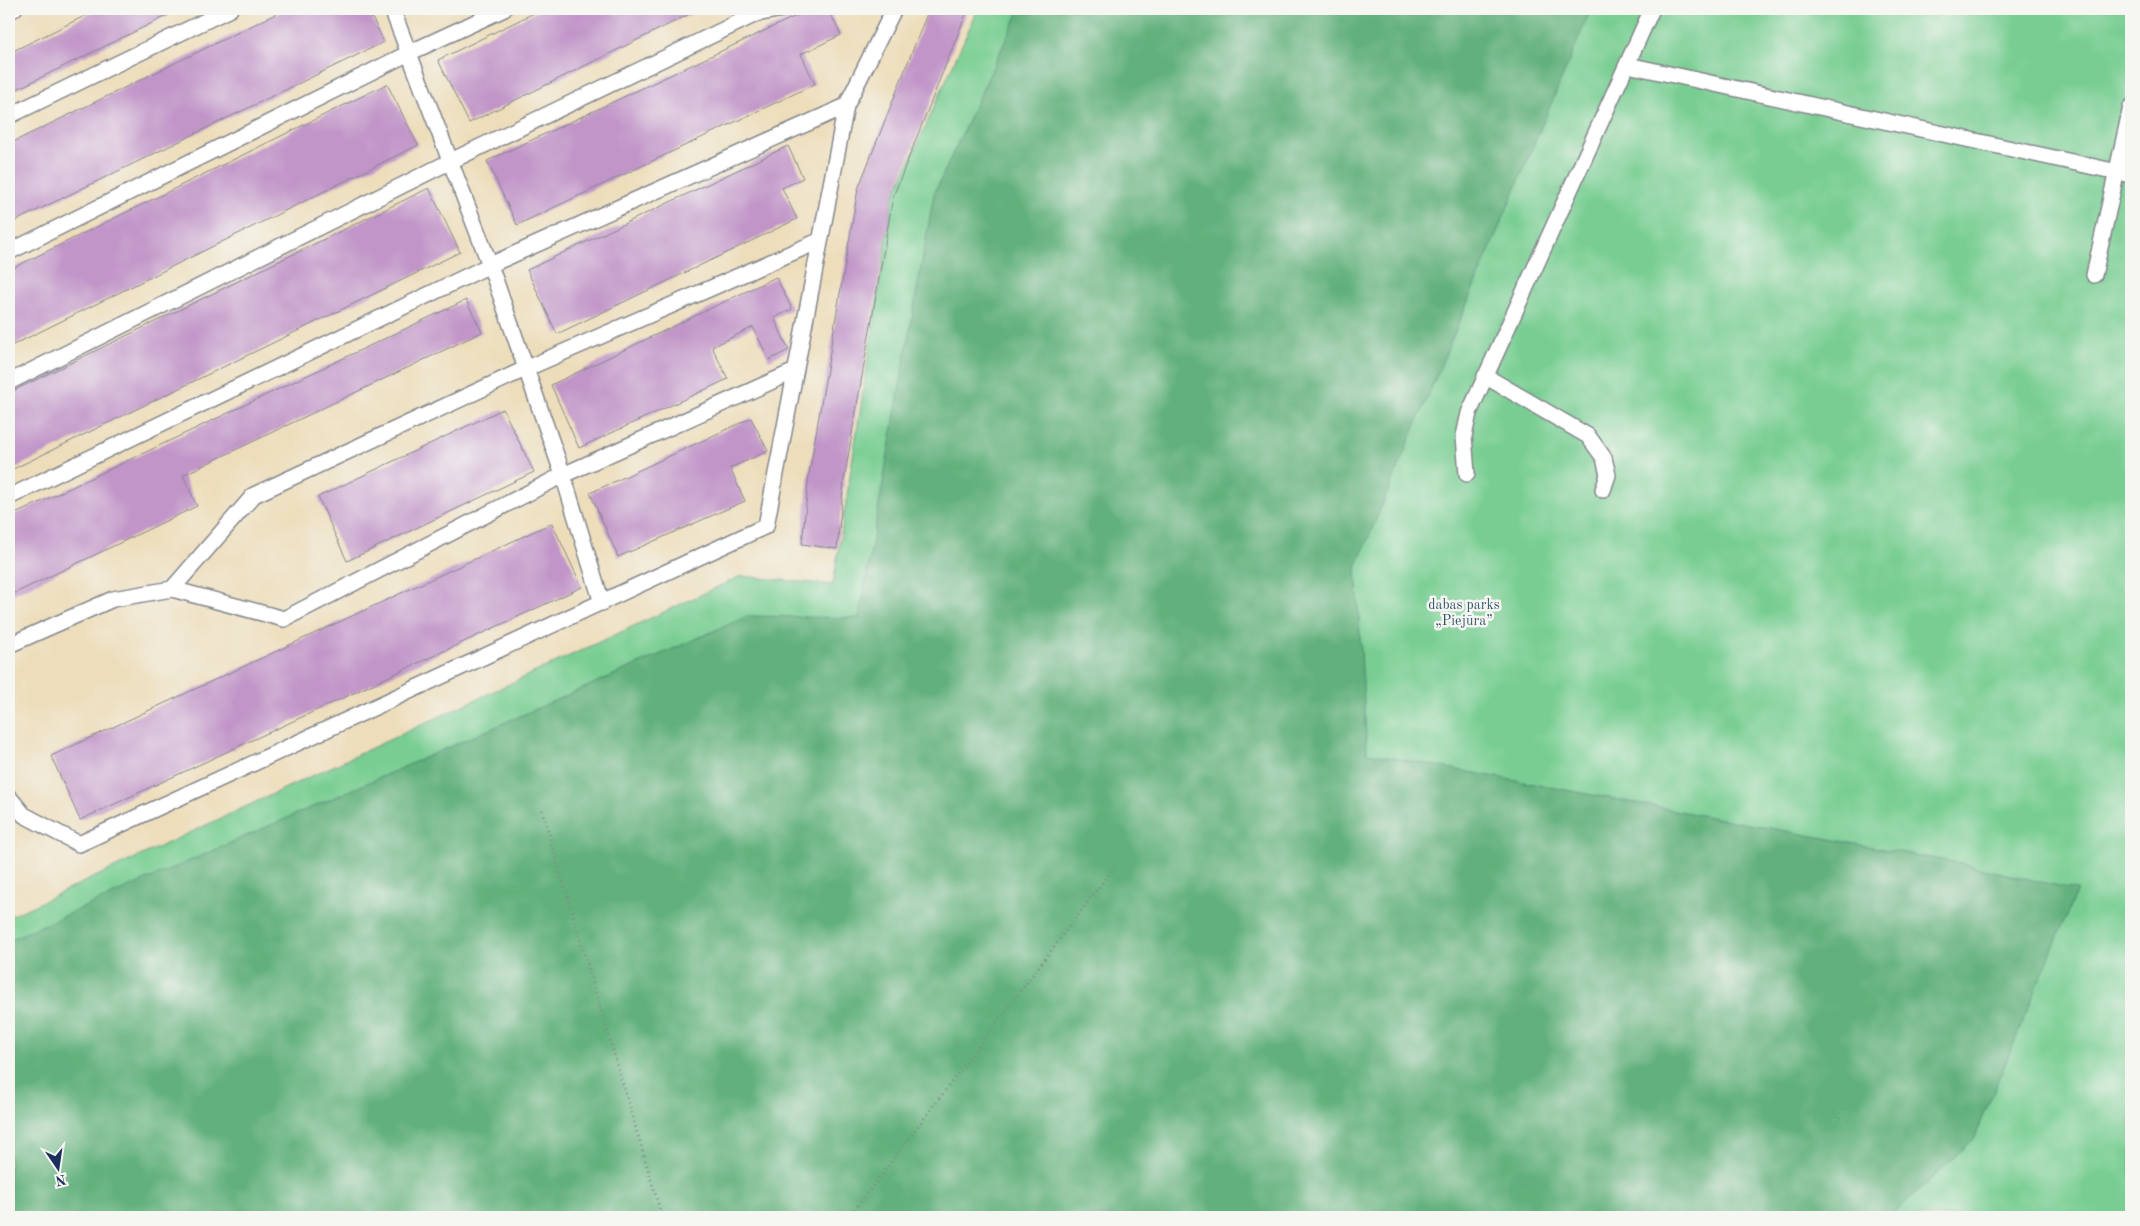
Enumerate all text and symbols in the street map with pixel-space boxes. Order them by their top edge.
park label: dabas parks „Piejūra” [1428,598,1500,628]
north arrow [32,1144,82,1194]
text: N [54,1172,67,1188]

